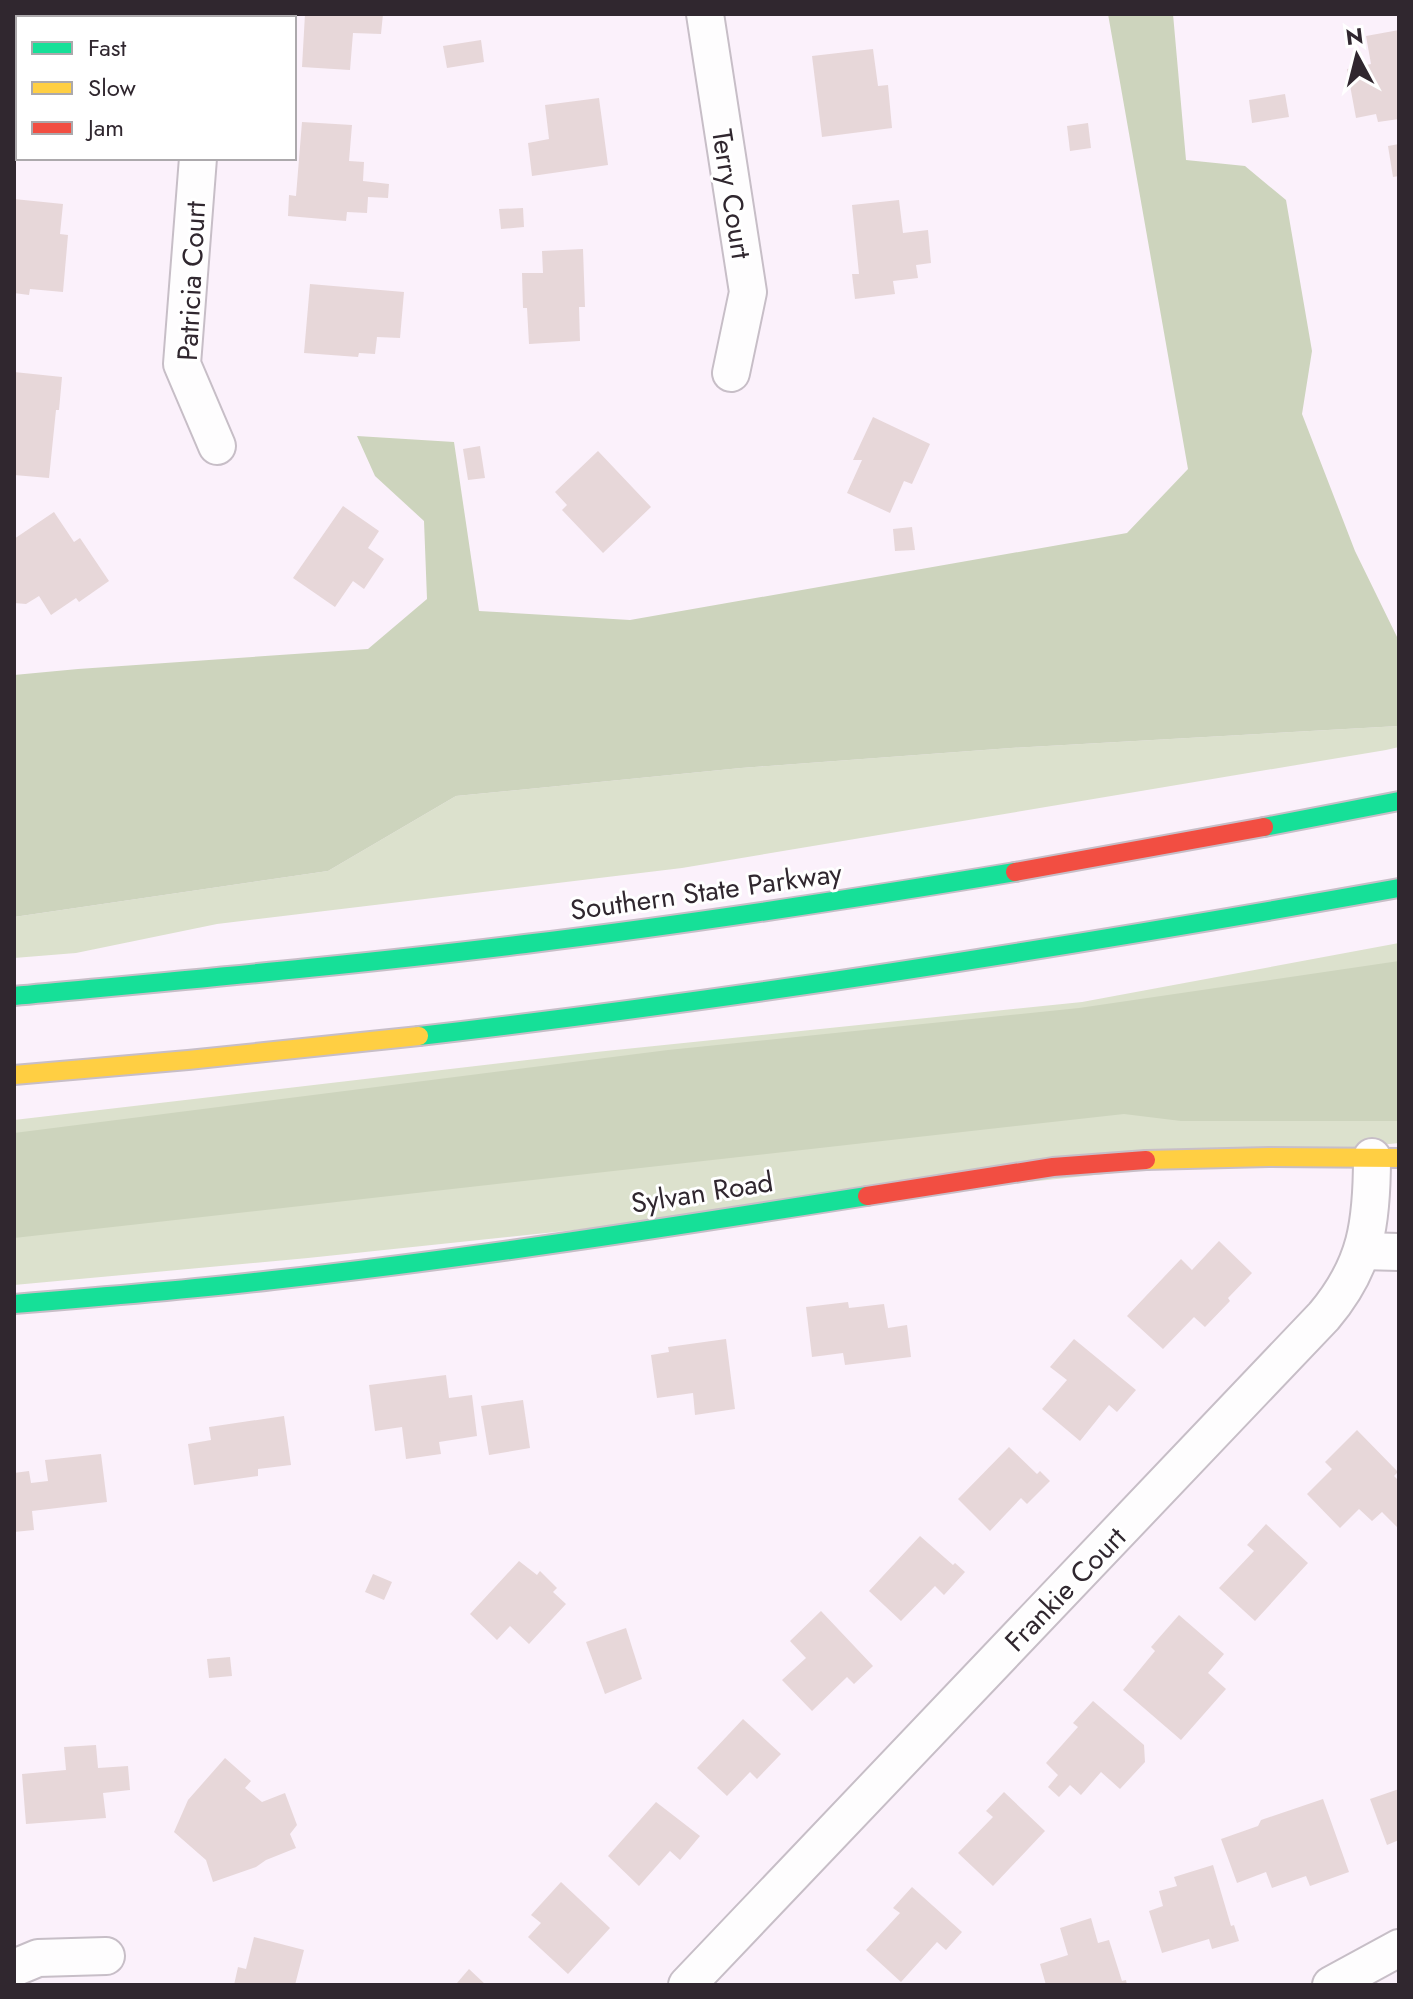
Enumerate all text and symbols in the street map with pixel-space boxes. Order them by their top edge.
legend [16,16,296,160]
north arrow [1317,16,1397,96]
text: N [1344,19,1365,53]
text: Fast [88,30,126,65]
text: Slow [88,70,136,105]
text: Jam [85,110,124,145]
street label: Terry Court [701,126,762,262]
street label: Patricia Court [167,200,216,362]
street label: Southern State Parkway [568,852,845,931]
street label: Sylvan Road [628,1161,776,1224]
street label: Frankie Court [995,1518,1136,1661]

